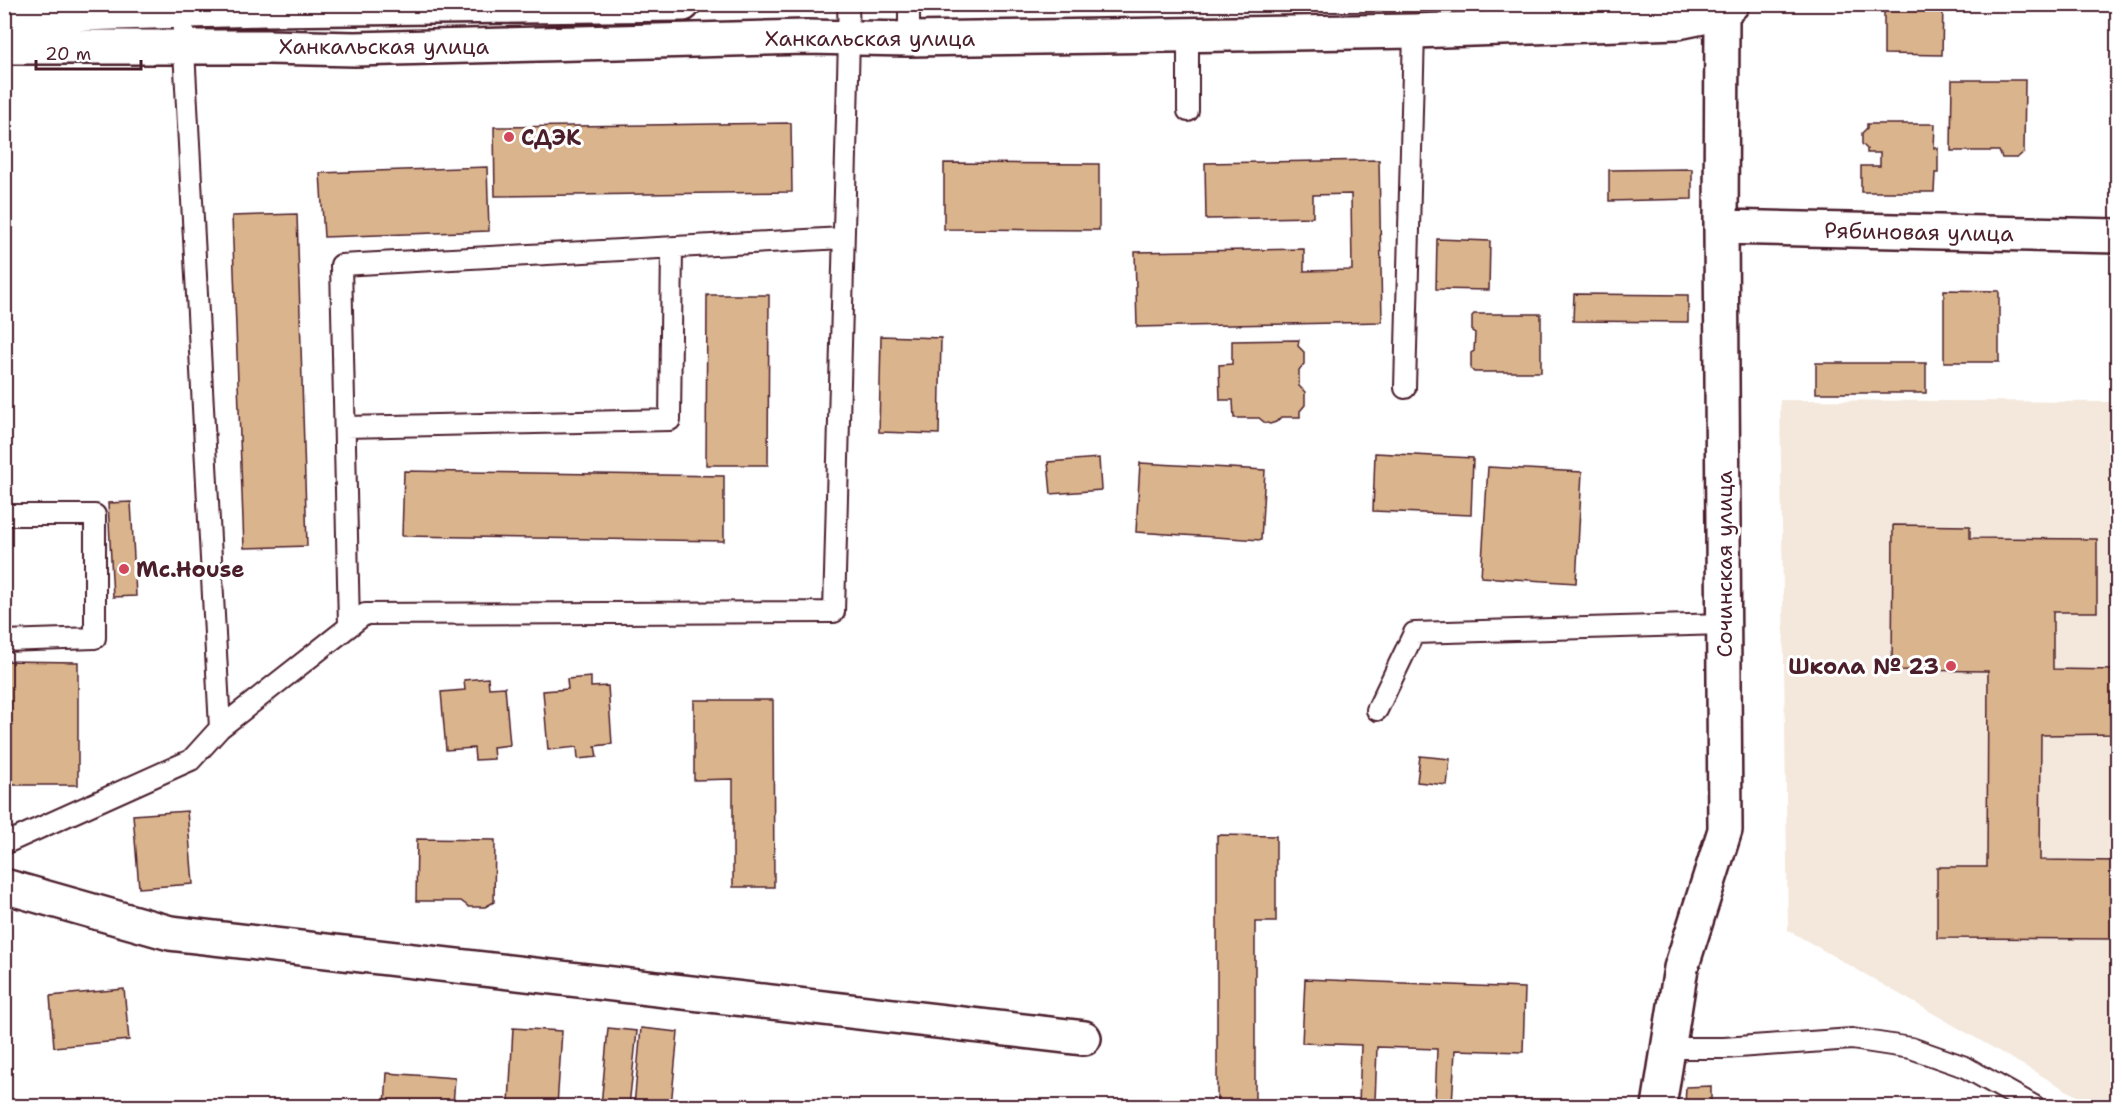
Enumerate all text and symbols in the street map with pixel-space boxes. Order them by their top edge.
street label: Ханкальская улица [765,24,976,53]
street label: Ханкальская улица [279,32,490,61]
scale bar [36,33,141,71]
text: 20 m [45,42,91,66]
place label: СДЭК [521,123,581,152]
marker: СДЭК [502,130,516,144]
street label: Рябиновая улица [1824,216,2014,248]
street label: Сочинская улица [1710,470,1739,657]
place label: Mc.House [136,555,244,584]
marker: Mc.House [117,562,131,576]
place label: Школа № 23 [1788,652,1939,681]
marker: Школа № 23 [1944,659,1958,673]

